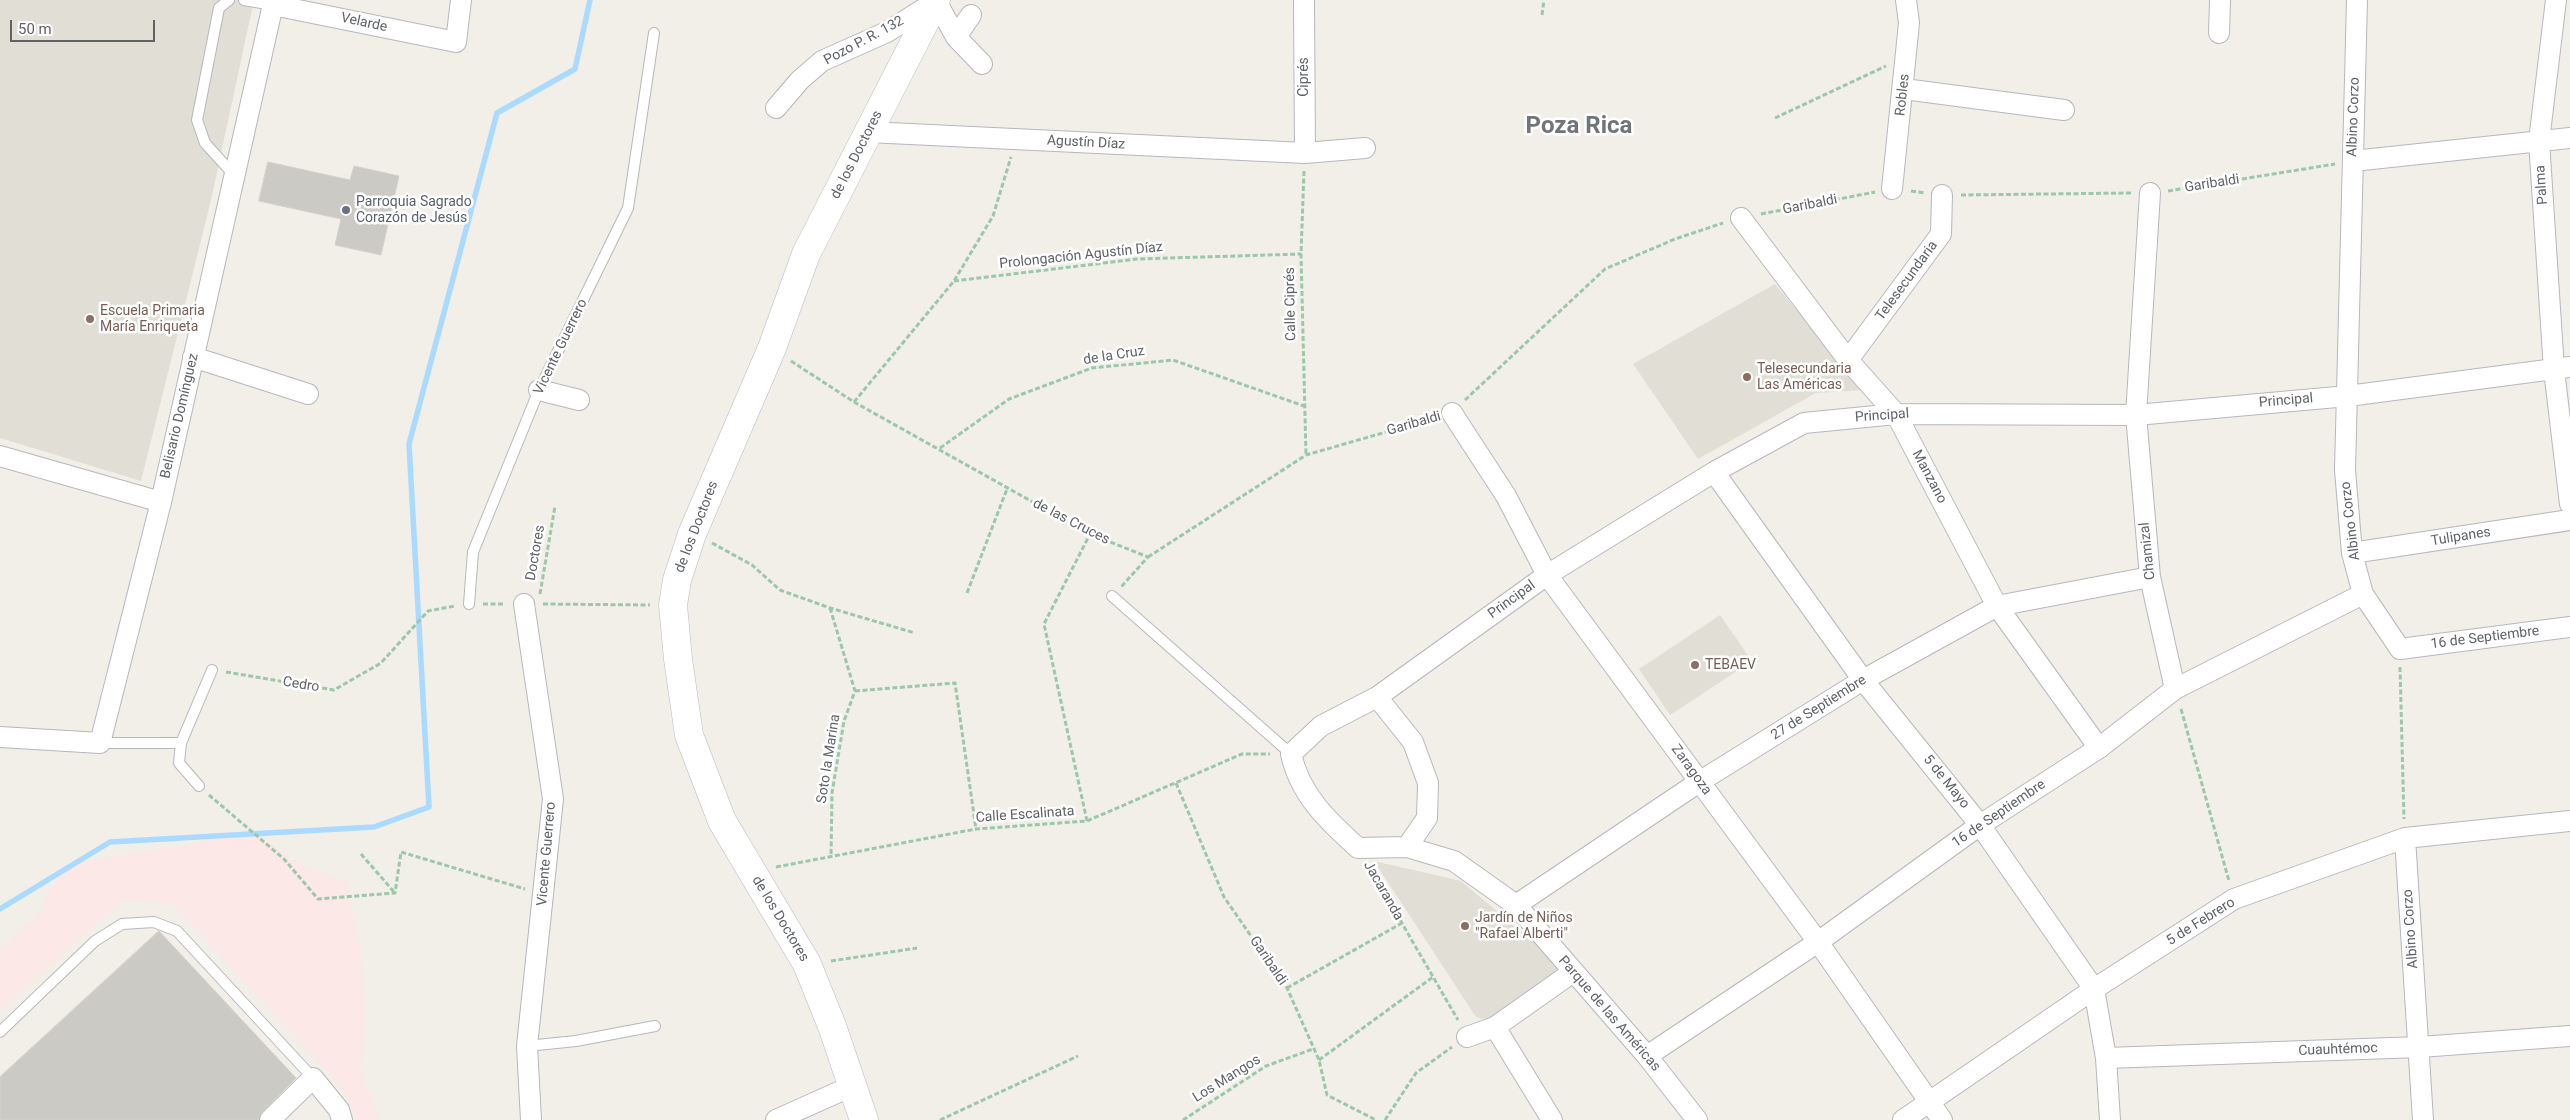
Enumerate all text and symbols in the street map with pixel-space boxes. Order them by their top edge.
scale bar [12,10,158,42]
street label: Velarde [339,10,389,36]
street label: Pozo P. R. 132 [821,13,907,69]
text: 50 m [18,20,52,38]
street label: Ciprés [1296,57,1312,97]
street label: Robles [1892,73,1914,117]
street label: Albino Corzo [2344,77,2364,157]
street label: de los Doctores [827,108,887,202]
district label: Poza Rica [1526,113,1632,141]
street label: Agustín Díaz [1046,133,1126,153]
street label: Palma [2532,165,2552,205]
street label: Garibaldi [2183,171,2241,197]
street label: Garibaldi [1781,191,1839,219]
place label: Parroquia Sagrado Corazón de Jesús [356,194,472,226]
marker: Parroquia Sagrado Corazón de Jesús [340,204,352,216]
street label: Telesecundaria [1872,238,1942,324]
street label: Prolongación Agustín Díaz [998,239,1164,273]
street label: Calle Ciprés [1282,267,1300,341]
street label: Vicente Guerrero [531,296,591,398]
place label: Escuela Primaria María Enriqueta [100,303,205,336]
marker: Escuela Primaria María Enriqueta [84,313,96,325]
street label: de la Cruz [1082,343,1146,369]
street label: Belisario Domínguez [157,352,203,480]
place label: Telesecundaria Las Américas [1757,361,1852,394]
marker: Telesecundaria Las Américas [1741,371,1753,383]
street label: Principal [2258,390,2314,412]
street label: Principal [1854,406,1910,426]
street label: Garibaldi [1385,408,1443,440]
street label: Manzano [1908,448,1950,506]
street label: de los Doctores [672,479,722,575]
street label: Albino Corzo [2338,480,2364,562]
street label: de las Cruces [1030,495,1112,549]
street label: Chamizal [2137,521,2159,581]
street label: Doctores [523,524,549,582]
street label: Tulipanes [2430,524,2492,550]
street label: Principal [1485,577,1539,623]
street label: 16 de Septiembre [2430,623,2540,653]
place label: TEBAEV [1705,657,1756,673]
marker: TEBAEV [1689,659,1701,671]
street label: 27 de Septiembre [1768,672,1870,744]
street label: Cedro [281,674,321,696]
street label: Soto la Marina [814,713,844,805]
street label: Zaragoza [1667,741,1715,799]
street label: 5 de Mayo [1919,752,1973,812]
street label: 16 de Septiembre [1949,777,2049,851]
street label: Vicente Guerrero [534,801,560,907]
street label: Calle Escalinata [975,803,1075,827]
street label: Jacaranda [1359,858,1407,924]
street label: de los Doctores [748,873,812,965]
street label: Albino Corzo [2400,889,2422,969]
street label: 5 de Febrero [2164,894,2238,950]
place label: Jardín de Niños "Rafael Alberti" [1475,910,1573,942]
marker: Jardín de Niños "Rafael Alberti" [1459,920,1471,932]
street label: Garibaldi [1246,933,1290,989]
street label: Parque de las Américas [1554,953,1664,1075]
street label: Cuauhtémoc [2298,1040,2378,1060]
street label: Los Mangos [1190,1052,1264,1106]

